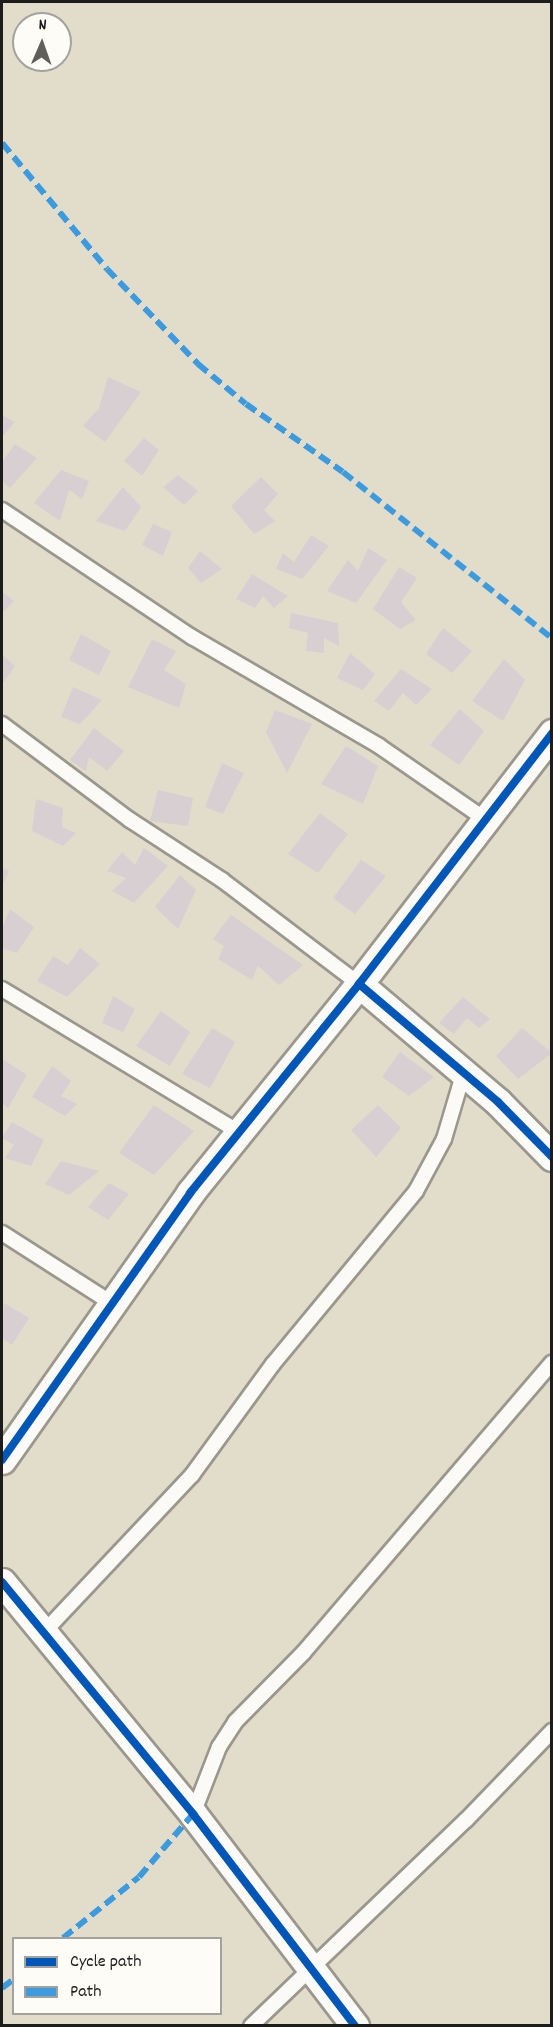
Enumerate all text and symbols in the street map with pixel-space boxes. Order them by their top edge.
north arrow [12,12,72,72]
text: N [38,14,47,37]
legend [12,1937,222,2015]
text: Cycle path [70,1950,141,1975]
text: Path [70,1980,102,2005]

